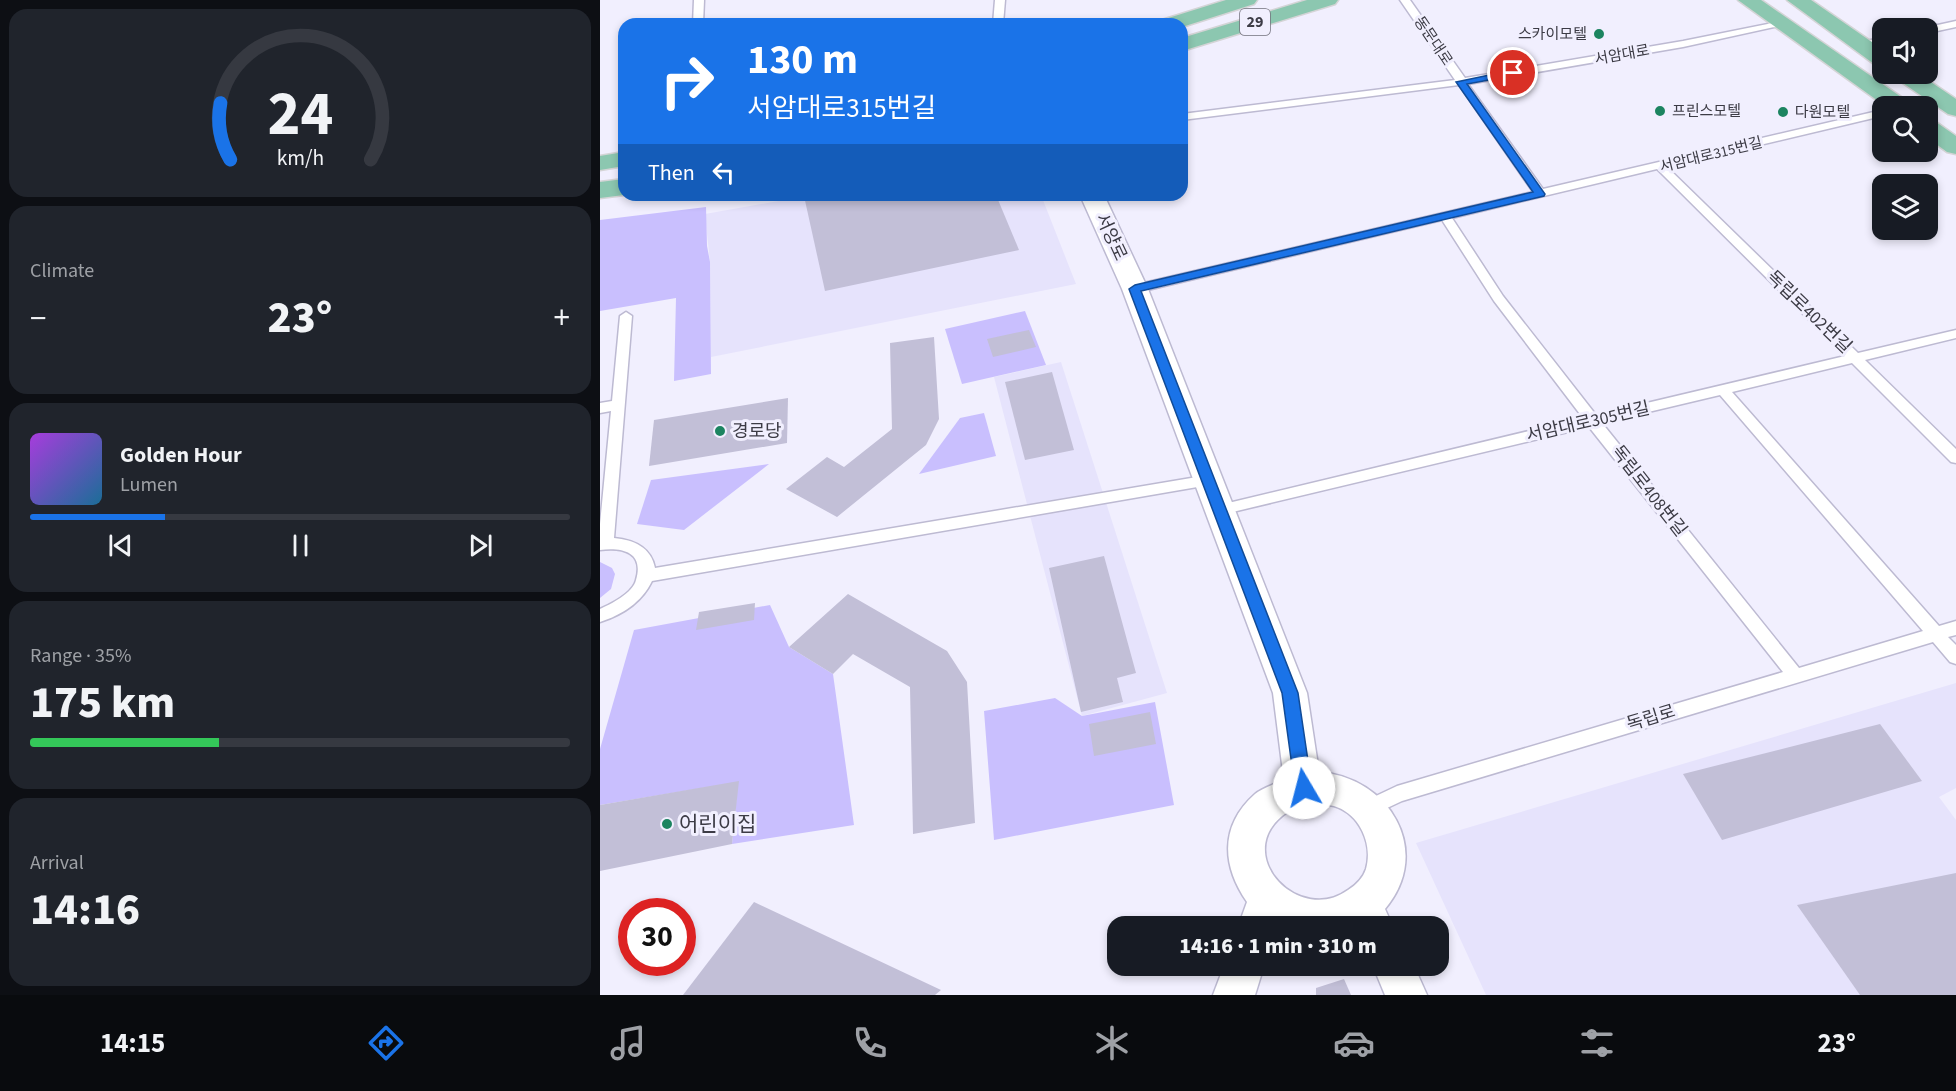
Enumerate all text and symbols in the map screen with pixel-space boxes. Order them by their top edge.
road number: 29 [1240,9,1270,35]
street label: 동문대로 [1409,12,1457,70]
map controls [1872,18,1938,240]
button: sound [1872,18,1938,84]
place label: 스카이모텔 [1518,24,1587,45]
marker: 스카이모텔 [1592,27,1606,41]
text: 130 m [747,30,858,90]
street label: 서암대로 [1593,40,1651,70]
icon: right [648,42,726,120]
pin [1487,47,1538,98]
icon: arrive [1496,56,1529,89]
text: 24 [267,70,333,159]
text: 서암대로315번길 [747,89,936,128]
button: search [1872,96,1938,162]
place label: 프린스모텔 [1672,101,1741,122]
place label: 다원모텔 [1795,102,1850,123]
marker: 프린스모텔 [1653,104,1667,118]
marker: 다원모텔 [1776,105,1790,119]
street label: 서암대로315번길 [1657,132,1765,178]
text: km/h [276,143,324,174]
icon: left [707,156,740,189]
text: Then [648,157,695,189]
button: layers [1872,174,1938,240]
street label: 서양로 [1089,209,1133,265]
text: Climate [30,257,94,285]
street label: 독립로402번길 [1761,265,1857,359]
text: 23° [268,286,332,350]
text: − [30,295,46,342]
text: + [554,295,570,342]
street label: 서암대로305번길 [1524,396,1652,448]
place label: 경로당 [732,419,782,444]
marker: 경로당 [713,424,727,438]
text: Golden Hour [120,439,242,471]
street label: 독립로408번길 [1605,440,1693,542]
text: Lumen [120,471,178,499]
icon: previous [104,529,137,562]
icon: pause [284,529,317,562]
icon: next [464,529,497,562]
text: Range · 35% [30,642,131,670]
text: 175 km [30,671,175,735]
street label: 독립로 [1624,699,1678,737]
position arrow [1272,756,1336,820]
place label: 어린이집 [679,809,756,839]
marker: 어린이집 [660,817,674,831]
text: Arrival [30,849,84,877]
text: 14:16 [30,878,140,942]
speed limit sign: 30 [618,898,696,976]
text: 14:16 · 1 min · 310 m [1179,930,1377,962]
icon: directions [365,1022,407,1064]
icon: music [607,1022,649,1064]
icon: phone [849,1022,891,1064]
icon: climate [1091,1022,1133,1064]
icon: car [1333,1022,1375,1064]
icon: filters [1576,1022,1618,1064]
text: 14:15 [100,1024,165,1063]
text: 23° [1818,1024,1856,1063]

